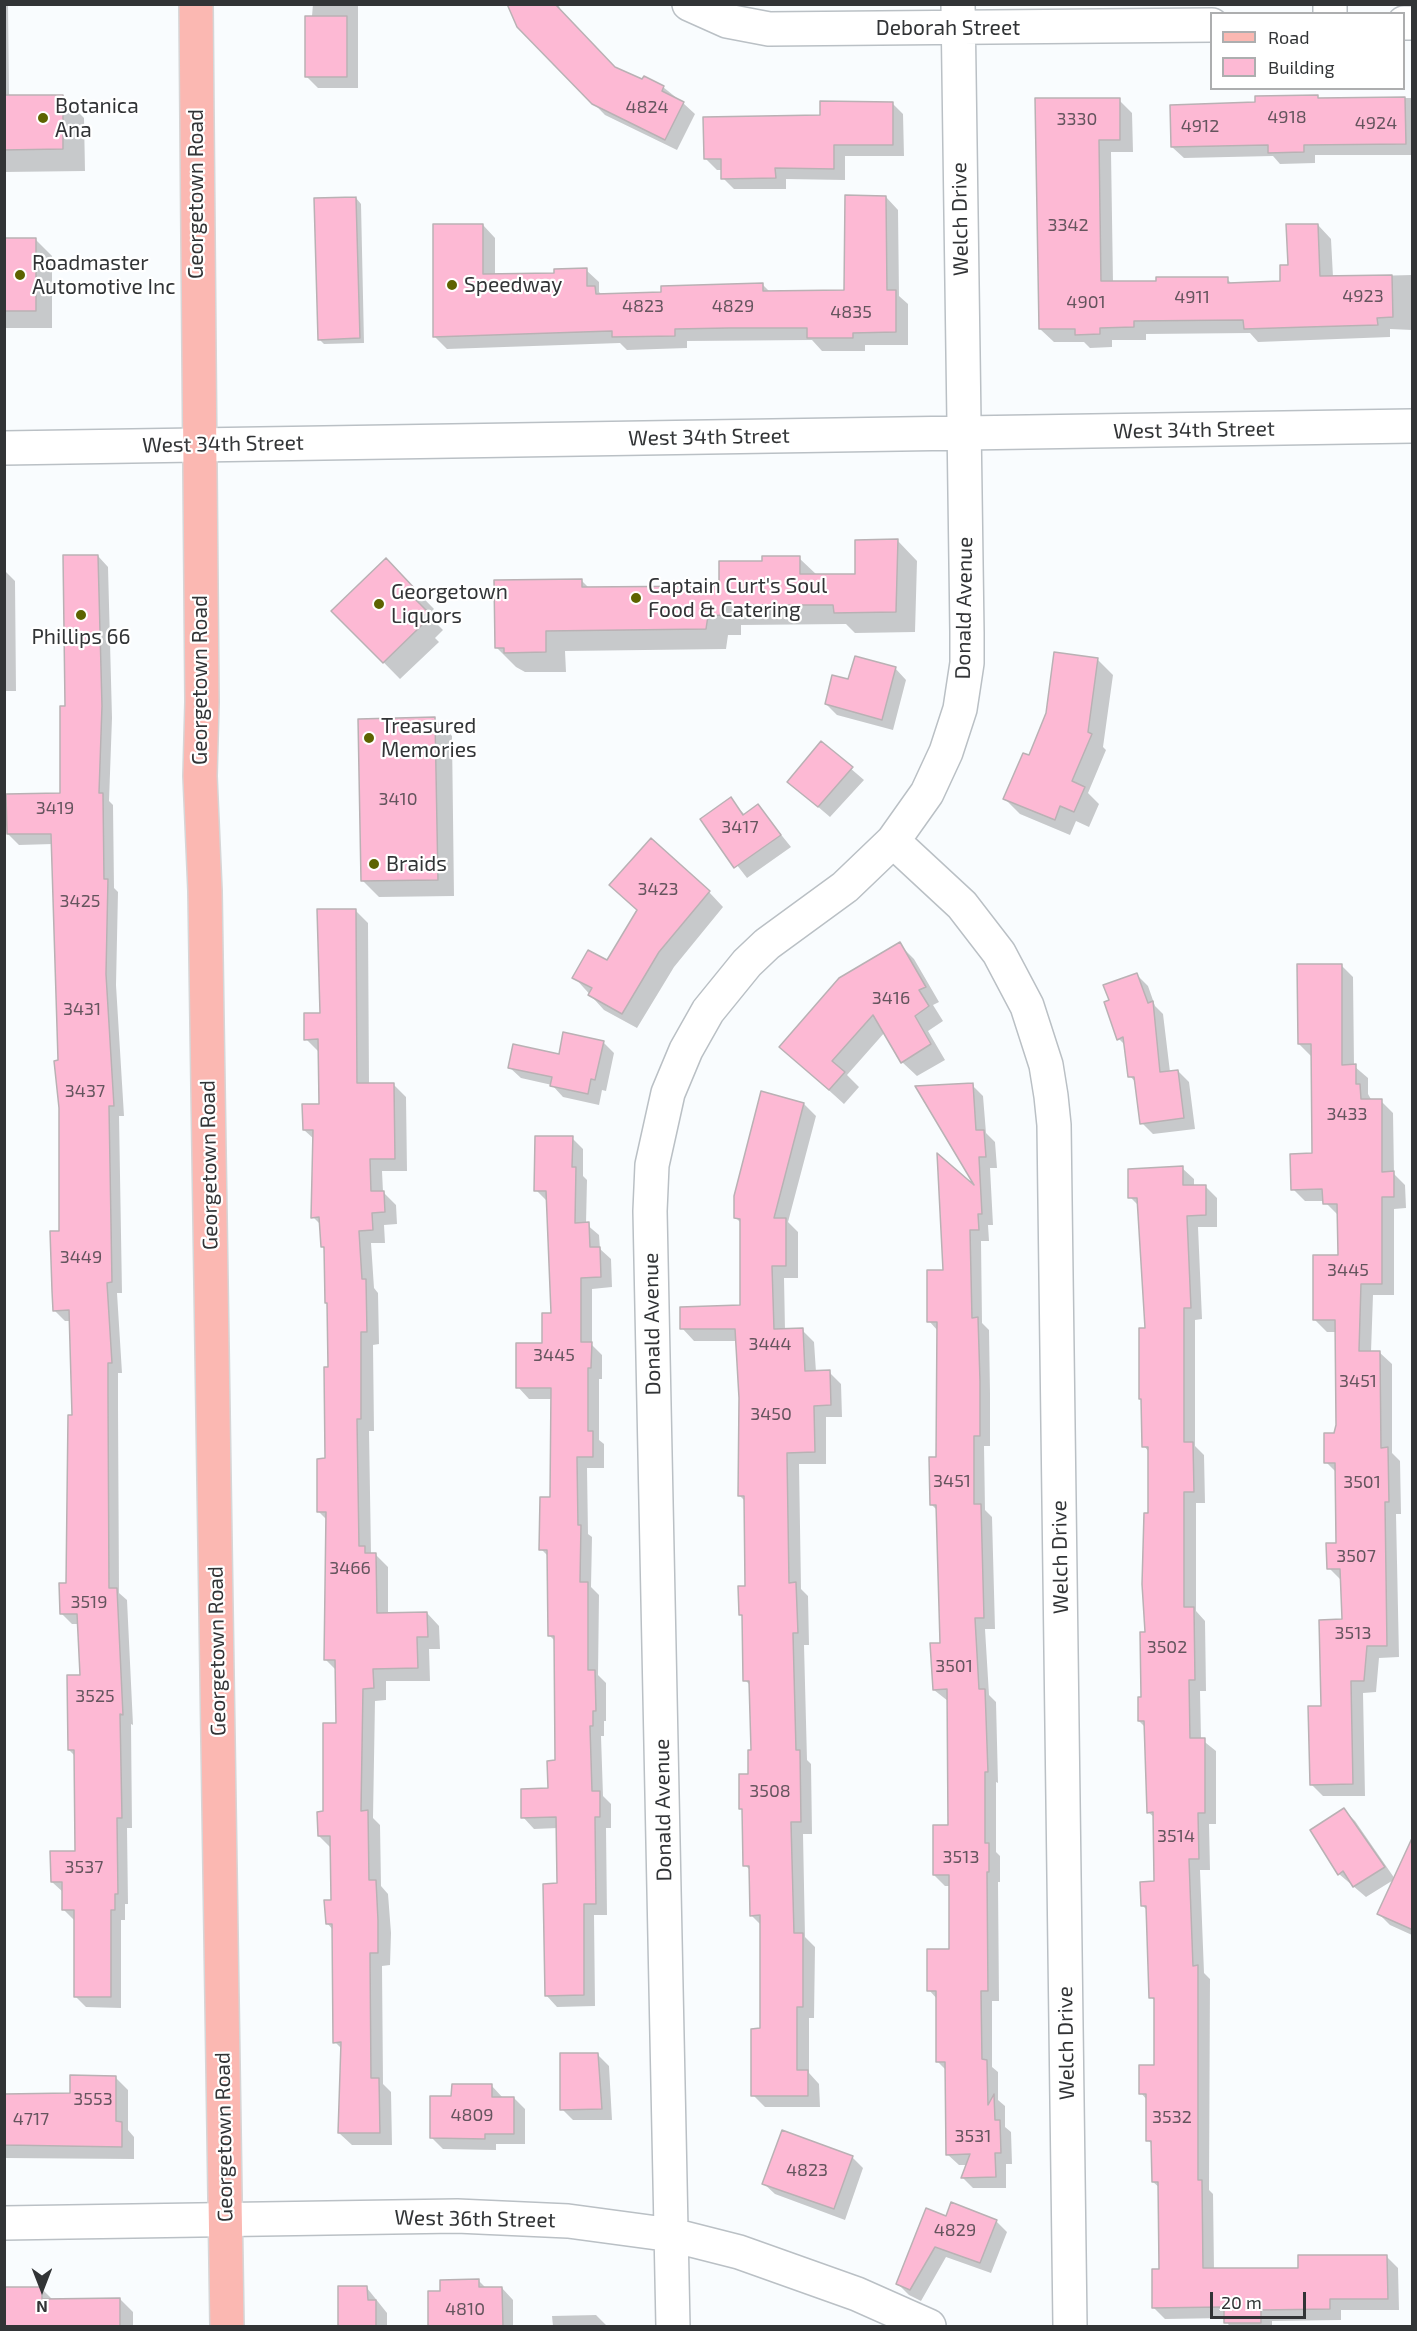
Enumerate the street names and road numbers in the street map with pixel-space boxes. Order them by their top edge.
street label: Deborah Street [876,15,1020,41]
street label: Georgetown Road [183,109,209,279]
street label: Welch Drive [946,162,974,276]
street label: West 34th Street [1113,416,1275,444]
street label: West 34th Street [628,423,790,451]
street label: West 34th Street [142,430,304,458]
street label: Donald Avenue [950,536,978,680]
street label: Georgetown Road [187,595,213,765]
street label: Georgetown Road [195,1080,223,1250]
street label: Donald Avenue [638,1252,666,1396]
street label: Welch Drive [1046,1500,1074,1614]
street label: Georgetown Road [203,1566,231,1736]
street label: Donald Avenue [649,1738,677,1882]
street label: Welch Drive [1052,1986,1080,2100]
street label: Georgetown Road [210,2052,238,2222]
street label: West 36th Street [394,2205,556,2233]

